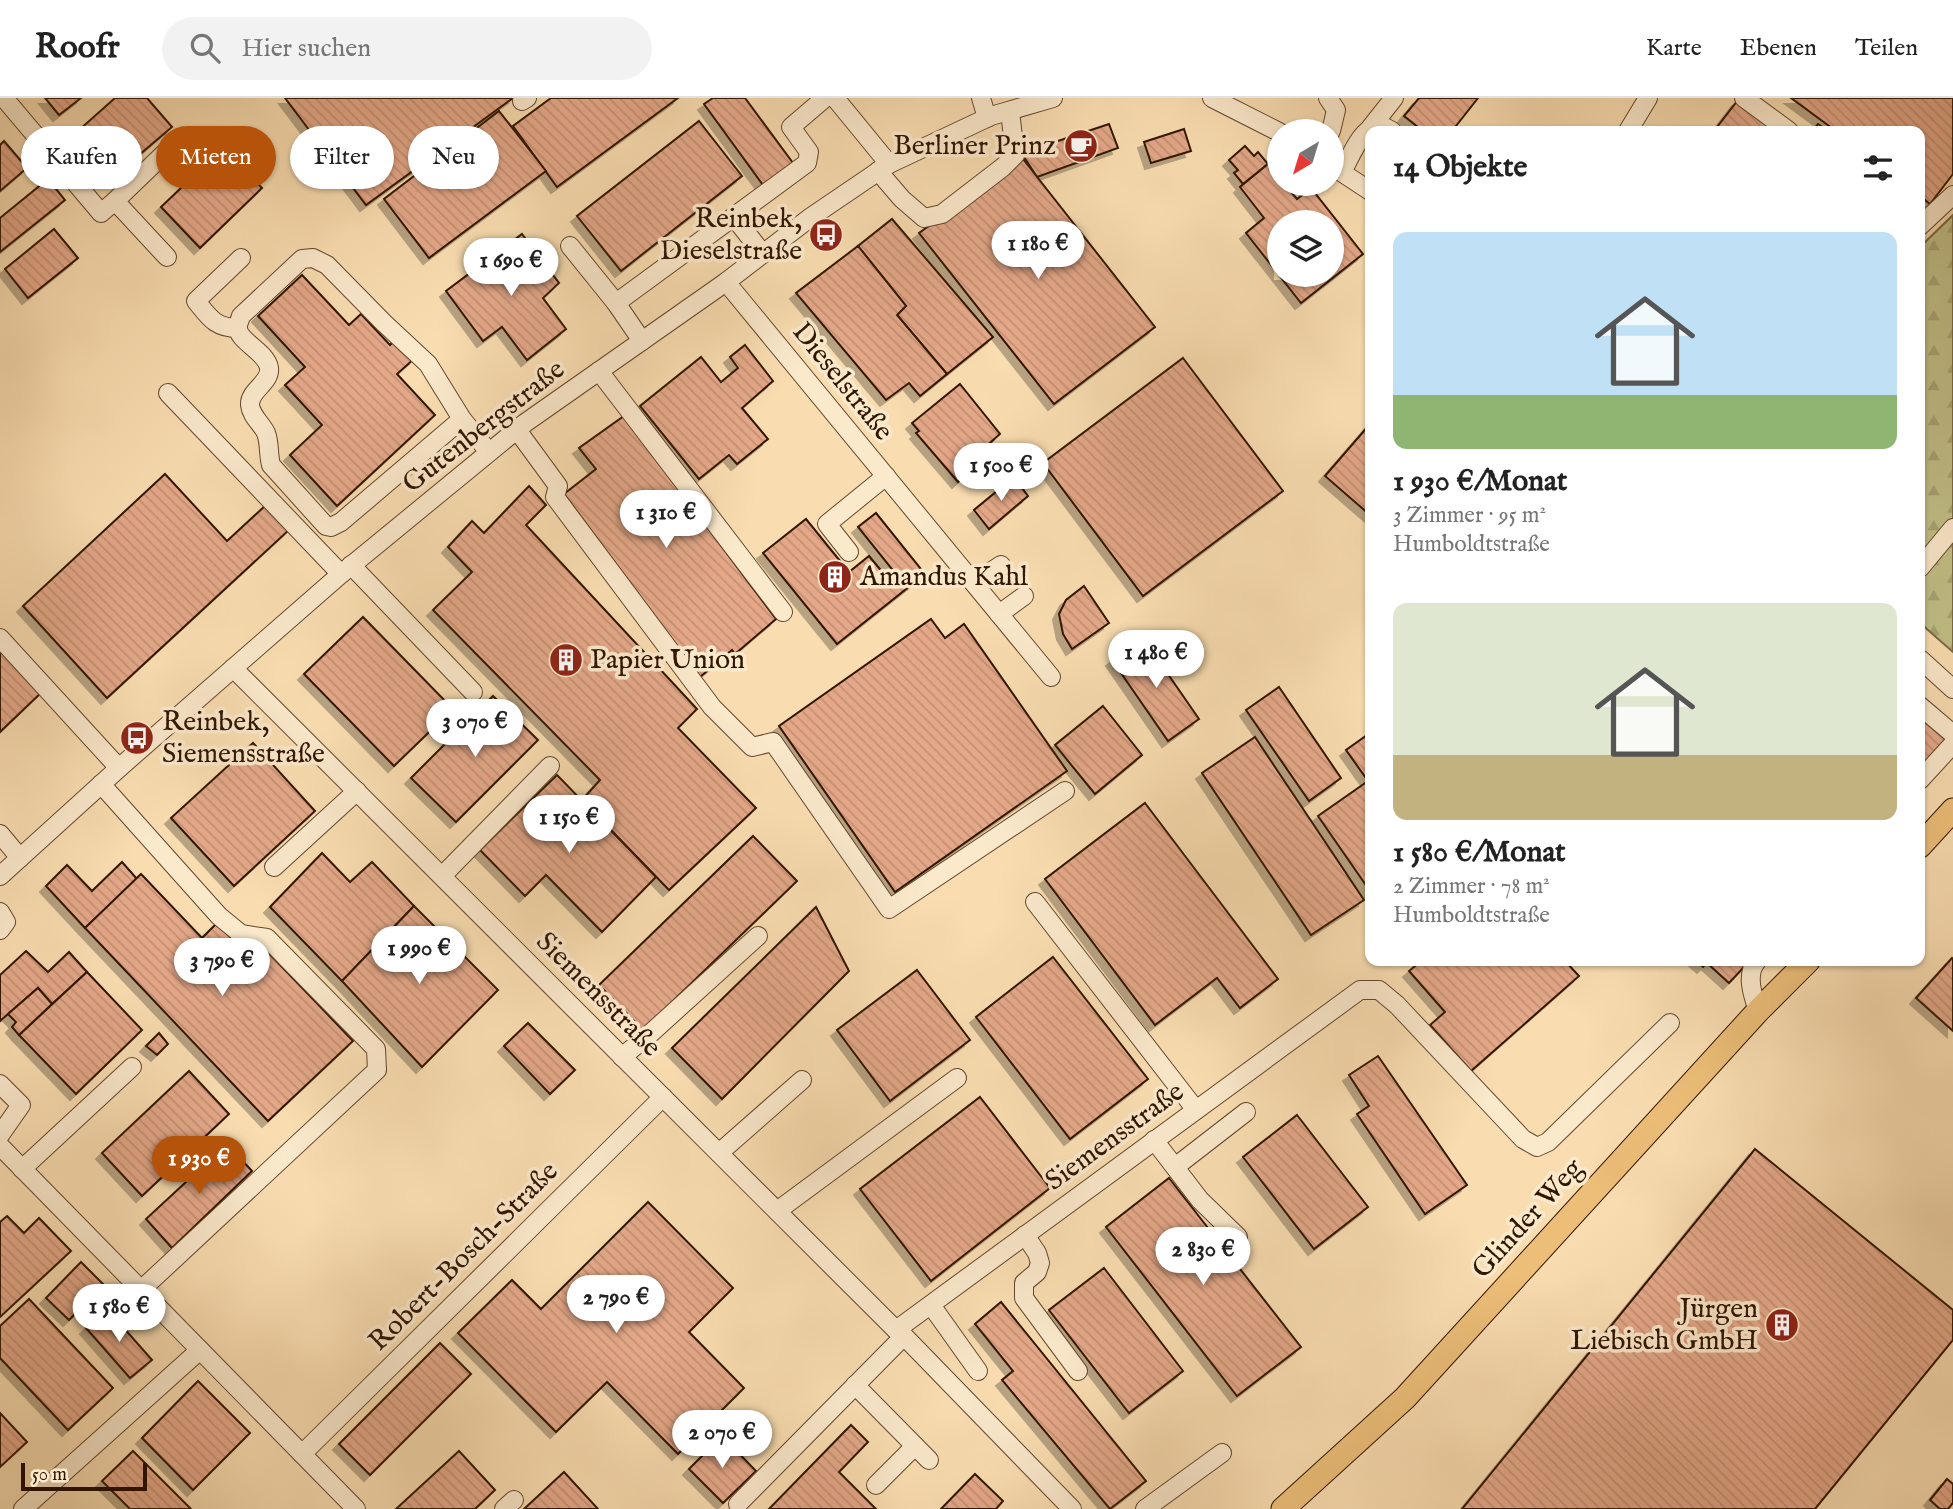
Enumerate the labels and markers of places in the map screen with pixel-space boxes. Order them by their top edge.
cafe icon: Berliner Prinz [1062,127,1100,165]
place label: Berliner Prinz [893,129,1056,164]
place label: Reinbek, Dieselstraße [660,202,802,269]
bus stop icon: Reinbek, Dieselstraße [807,216,845,254]
pin: 1 180 € [973,222,1103,281]
pin: 1 690 € [446,238,576,298]
pin: 1 500 € [936,444,1066,503]
pin: 1 310 € [601,490,731,550]
building icon: Amandus Kahl [816,558,854,596]
place label: Amandus Kahl [859,560,1028,595]
pin: 1 480 € [1091,630,1221,690]
building icon: Papier Union [547,641,585,679]
place label: Papier Union [590,643,745,678]
pin: 3 070 € [410,700,540,759]
place label: Reinbek, Siemensstraße [162,705,325,772]
bus stop icon: Reinbek, Siemensstraße [118,719,156,757]
pin: 1 150 € [504,796,634,855]
pin: 1 990 € [354,926,484,986]
pin: 3 790 € [157,939,287,998]
pin: 1 930 € [134,1136,264,1196]
pin: 2 830 € [1138,1228,1268,1287]
pin: 2 790 € [551,1276,681,1335]
pin: 1 580 € [54,1284,184,1344]
place label: Jürgen Liebisch GmbH [1570,1292,1758,1359]
building icon: Jürgen Liebisch GmbH [1763,1306,1801,1344]
pin: 2 070 € [657,1410,787,1470]

